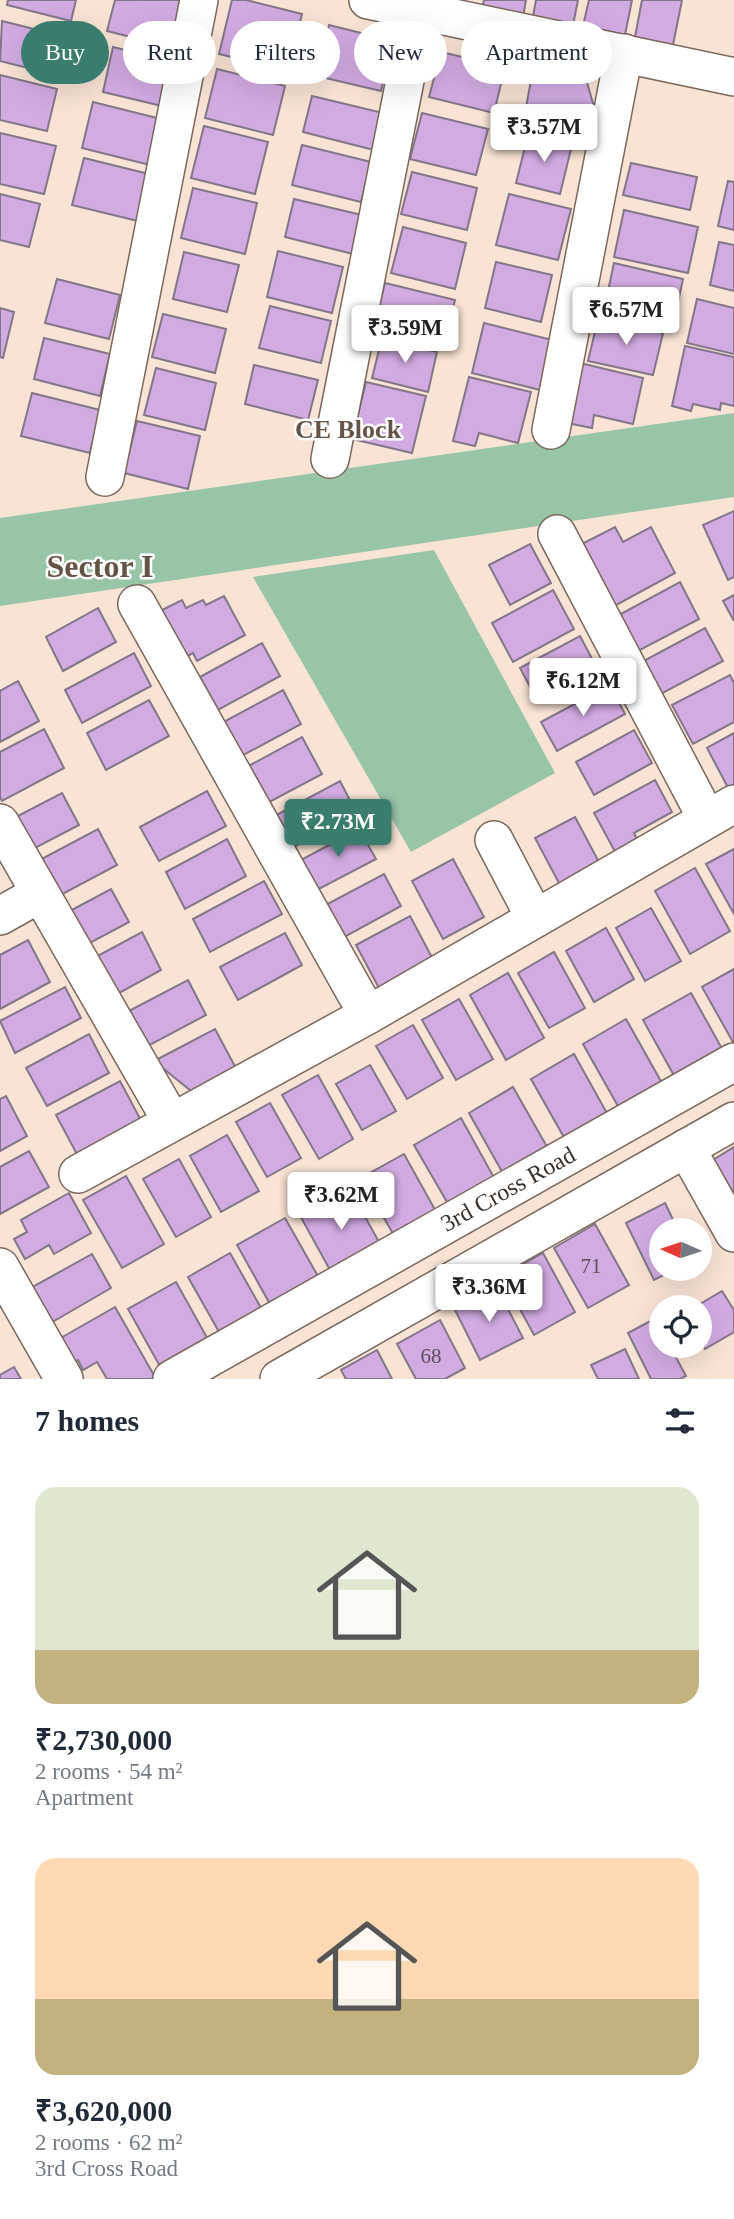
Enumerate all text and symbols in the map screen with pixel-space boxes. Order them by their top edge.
chip: Buy [21,21,109,84]
chip: Rent [123,21,216,84]
chip: Filters [230,21,340,84]
chip: New [354,21,447,84]
chip: Apartment [461,21,612,84]
pin: ₹3.57M [487,104,601,164]
text: ₹3.57M [506,114,582,139]
pin: ₹6.57M [569,288,683,347]
text: ₹6.57M [588,297,664,322]
pin: ₹3.59M [348,306,462,365]
text: ₹3.59M [367,315,443,340]
district label: CE Block [295,415,402,444]
district label: Sector I [47,548,153,584]
pin: ₹6.12M [526,658,640,718]
text: ₹6.12M [545,668,621,693]
pin: ₹2.73M [281,800,395,859]
text: ₹2.73M [300,809,376,834]
street label: 3rd Cross Road [436,1141,580,1237]
pin: ₹3.62M [284,1172,398,1232]
text: ₹3.62M [303,1182,379,1207]
north arrow [649,1218,712,1281]
map controls [649,1218,712,1358]
house number: 71 [581,1254,602,1278]
pin: ₹3.36M [432,1264,546,1324]
text: ₹3.36M [451,1274,527,1299]
button: locate [649,1295,712,1358]
house number: 68 [421,1344,442,1368]
icon: filters [661,1402,699,1440]
text: 7 homes [35,1404,139,1437]
icon: home [304,1532,430,1658]
text: ₹2,730,000 [35,1723,172,1756]
text: 2 rooms · 54 m² [35,1759,182,1784]
text: Apartment [35,1785,133,1810]
icon: home [304,1903,430,2029]
text: ₹3,620,000 [35,2094,172,2127]
text: 2 rooms · 62 m² [35,2130,182,2155]
text: 3rd Cross Road [35,2156,178,2181]

